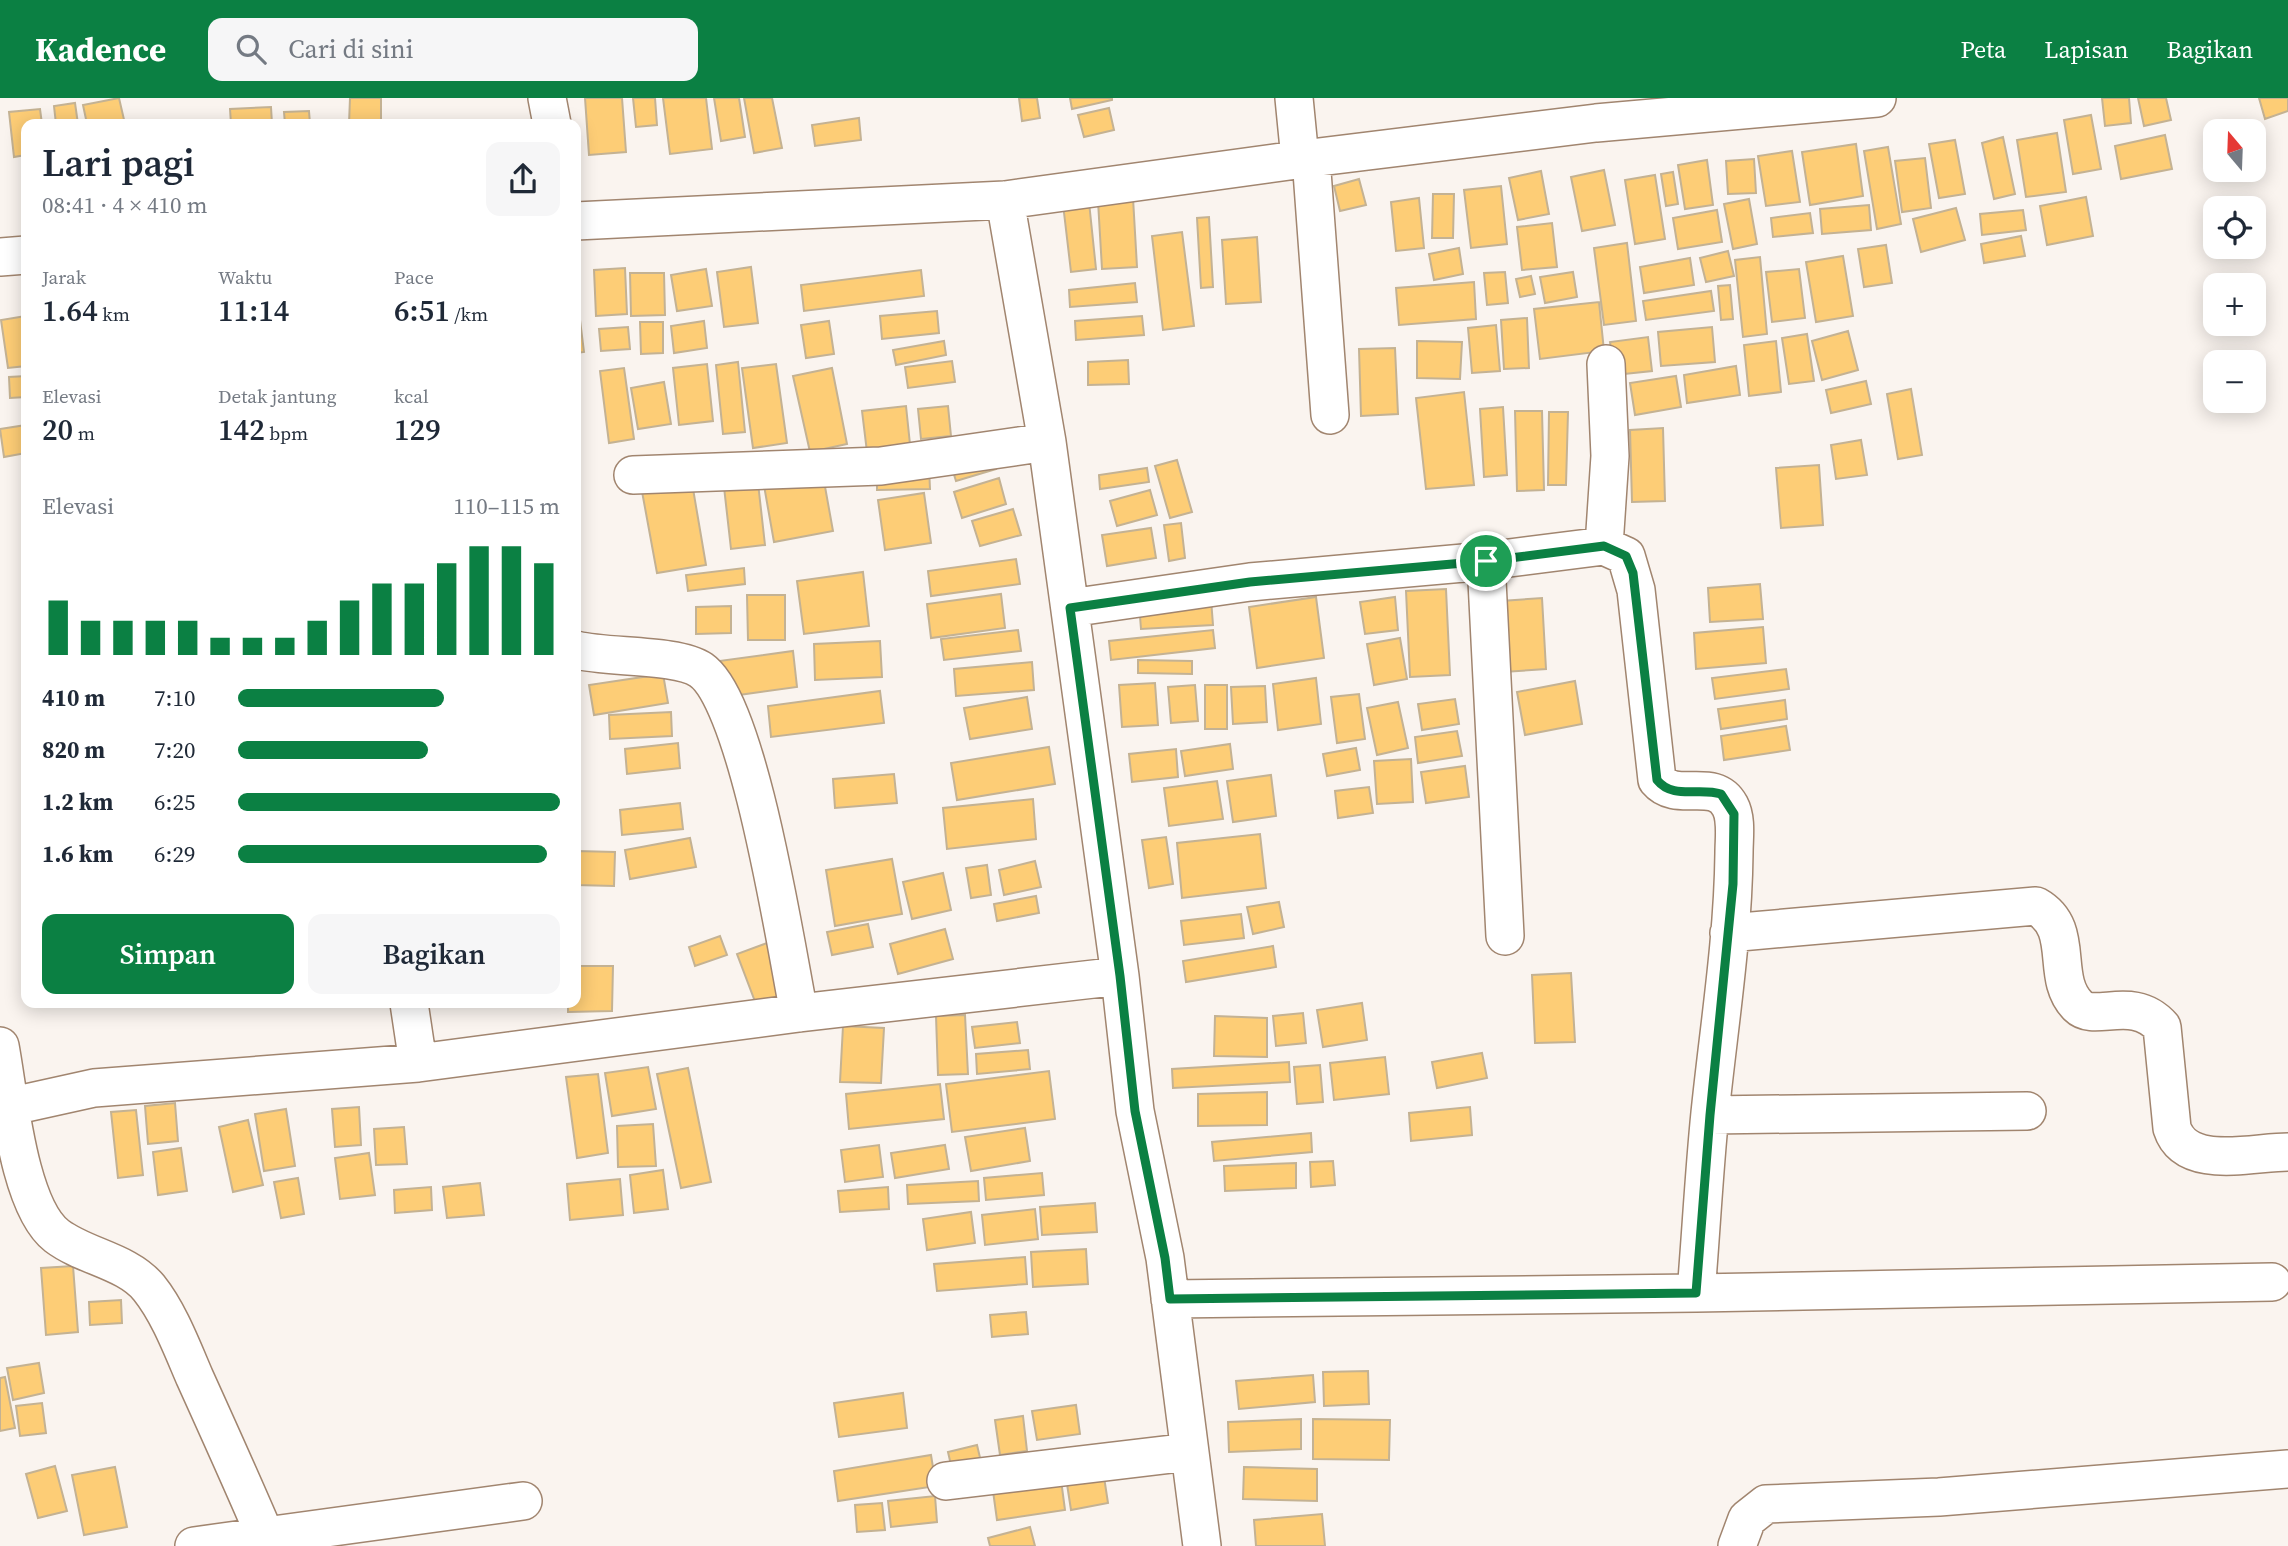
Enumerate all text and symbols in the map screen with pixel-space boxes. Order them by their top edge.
search box [208,18,698,81]
text: Kadence [35,27,166,72]
icon: search [232,30,270,68]
text: Cari di sini [288,31,414,67]
text: Peta [1960,33,2006,66]
text: Lapisan [2044,33,2129,66]
text: Bagikan [2167,33,2253,66]
north arrow [2203,119,2266,182]
map controls [2203,119,2266,413]
text: Lari pagi [42,137,195,189]
button: share [486,142,560,216]
text: 08:41 · 4 × 410 m [42,189,208,221]
button: locate [2203,196,2266,259]
text: Jarak [42,264,86,290]
text: Waktu [218,264,272,290]
text: Pace [394,264,434,290]
button: + [2203,273,2266,336]
text: 1.64 [42,290,98,331]
text: 11:14 [218,290,289,331]
text: 6:51 [394,290,450,331]
text: km [98,301,130,327]
text: /km [450,301,488,327]
button: − [2203,350,2266,413]
text: Elevasi [42,383,102,409]
text: Detak jantung [218,383,337,409]
text: kcal [394,383,429,409]
text: 20 [42,409,73,450]
text: 142 [218,409,265,450]
text: 129 [394,409,441,450]
text: m [73,420,95,446]
text: bpm [265,420,308,446]
text: Elevasi [42,490,114,522]
text: 110–115 m [453,490,560,522]
pin [1456,531,1516,591]
icon: arrive [1467,542,1505,580]
text: 410 m [42,682,105,714]
text: 7:10 [154,682,195,714]
text: 820 m [42,734,105,766]
text: 7:20 [154,734,195,766]
text: 1.2 km [42,786,113,818]
text: 6:25 [154,786,195,818]
text: 1.6 km [42,838,113,870]
text: 6:29 [154,838,195,870]
button: Simpan [42,914,294,994]
button: Bagikan [308,914,560,994]

